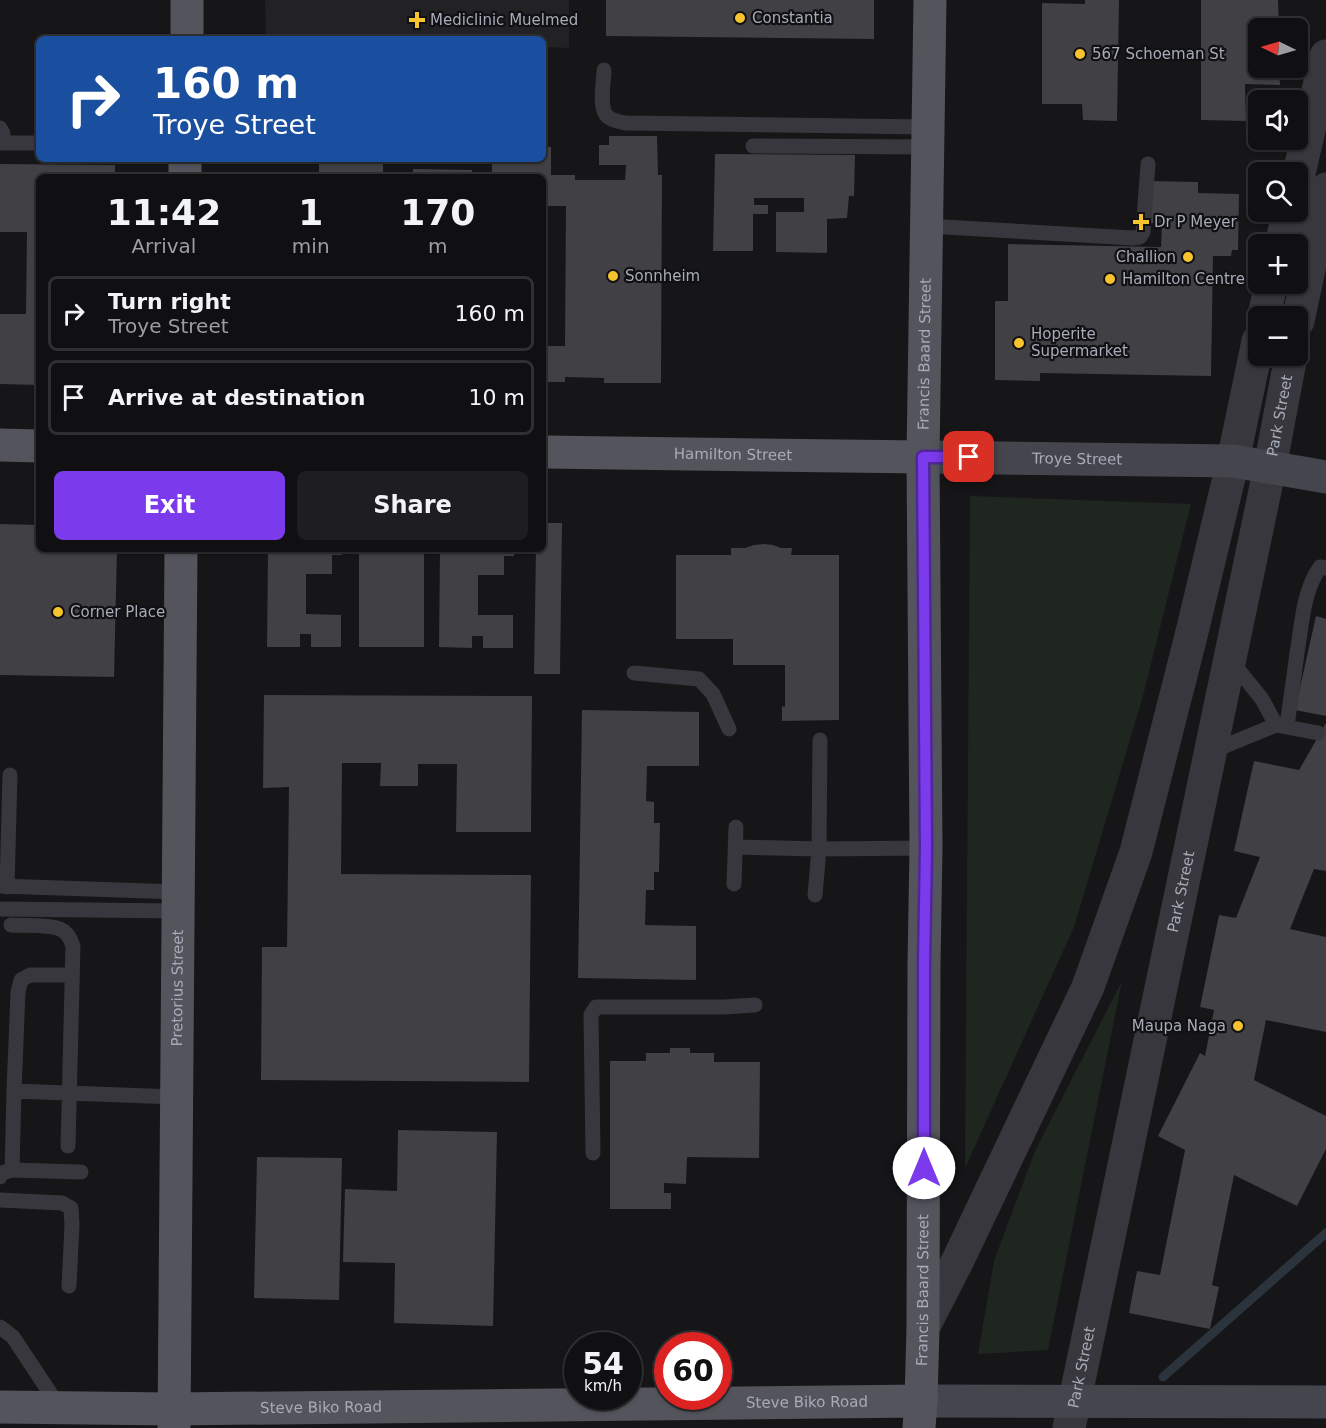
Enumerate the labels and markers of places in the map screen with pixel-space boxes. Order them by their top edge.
place label: Constantia [752,9,833,27]
marker: Mediclinic Muelmed [408,11,426,29]
place label: Mediclinic Muelmed [430,11,578,29]
marker: Constantia [733,11,747,25]
place label: 567 Schoeman St [1092,45,1225,63]
marker: 567 Schoeman St [1073,47,1087,61]
marker: Dr P Meyer [1132,213,1150,231]
place label: Dr P Meyer [1154,213,1238,231]
place label: Challion [1116,248,1176,266]
marker: Challion [1181,250,1195,264]
place label: Sonnheim [625,267,700,285]
marker: Sonnheim [606,269,620,283]
place label: Hamilton Centre [1122,270,1245,288]
marker: Hamilton Centre [1103,272,1117,286]
place label: Hoperite Supermarket [1031,325,1128,360]
marker: Hoperite Supermarket [1012,336,1026,350]
pin [943,431,994,482]
place label: Corner Place [70,603,165,621]
marker: Corner Place [51,605,65,619]
place label: Maupa Naga [1132,1017,1226,1035]
marker: Maupa Naga [1231,1019,1245,1033]

